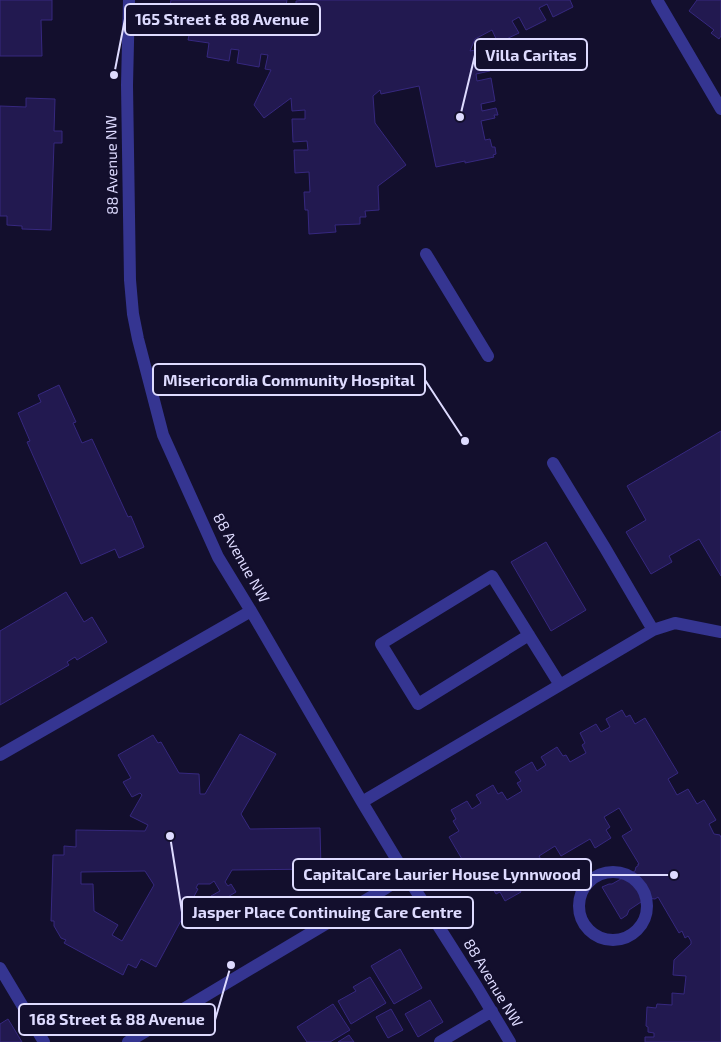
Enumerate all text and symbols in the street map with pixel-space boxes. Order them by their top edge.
callout: 165 Street & 88 Avenue [125,4,320,35]
text: 165 Street & 88 Avenue [135,9,309,28]
callout: Villa Caritas [475,39,587,70]
text: Villa Caritas [485,45,577,64]
street label: 88 Avenue NW [101,115,121,215]
callout: Misericordia Community Hospital [153,364,425,395]
text: Misericordia Community Hospital [163,370,416,390]
street label: 88 Avenue NW [210,510,274,605]
callout: CapitalCare Laurier House Lynnwood [293,859,591,890]
text: CapitalCare Laurier House Lynnwood [303,864,581,884]
callout: Jasper Place Continuing Care Centre [182,897,473,928]
text: Jasper Place Continuing Care Centre [192,902,462,921]
street label: 88 Avenue NW [460,935,527,1030]
callout: 168 Street & 88 Avenue [19,1004,215,1035]
text: 168 Street & 88 Avenue [29,1009,205,1028]

